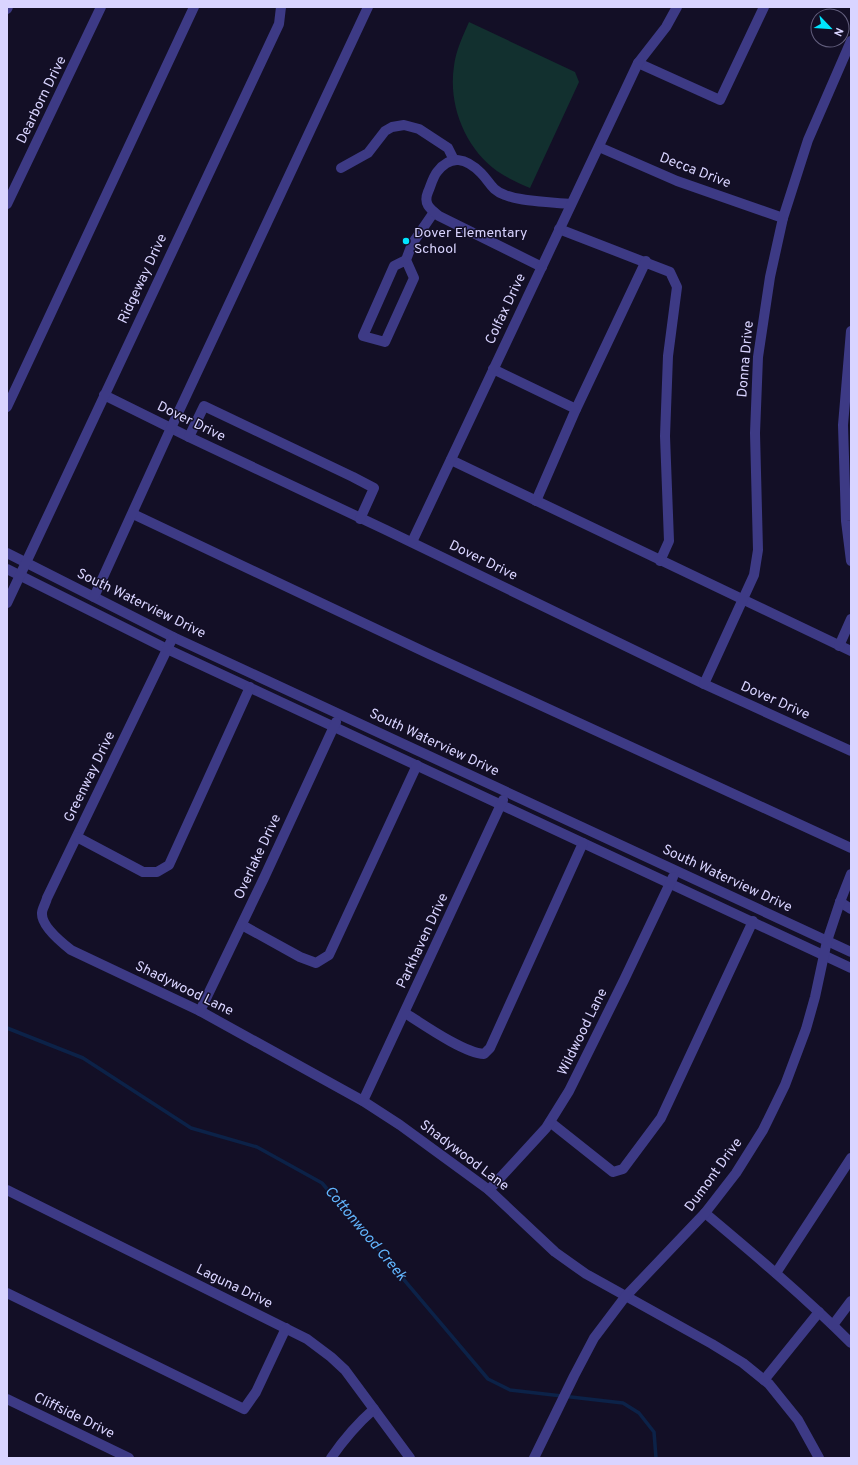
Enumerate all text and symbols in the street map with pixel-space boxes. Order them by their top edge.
north arrow [810,8,850,48]
text: N [830,25,846,38]
street label: Dearborn Drive [13,53,71,147]
street label: Decca Drive [657,150,733,192]
place label: Dover Elementary School [414,225,527,258]
street label: Ridgeway Drive [115,231,171,327]
marker: Dover Elementary School [401,236,411,246]
street label: Colfax Drive [482,271,530,347]
street label: Donna Drive [734,320,758,398]
street label: Dover Drive [154,398,228,446]
street label: Dover Drive [446,537,520,585]
street label: South Waterview Drive [74,565,208,643]
street label: Dover Drive [738,678,812,724]
street label: South Waterview Drive [366,705,502,781]
street label: Greenway Drive [61,729,119,825]
street label: Overlake Drive [231,812,285,902]
street label: South Waterview Drive [659,841,795,917]
street label: Parkhaven Drive [393,891,453,991]
street label: Shadywood Lane [132,958,236,1020]
street label: Wildwood Lane [555,986,611,1078]
street label: Shadywood Lane [416,1117,512,1195]
street label: Dumont Drive [682,1135,746,1215]
water label: Cottonwood Creek [320,1183,411,1286]
street label: Laguna Drive [193,1261,275,1313]
street label: Cliffside Drive [31,1389,117,1443]

